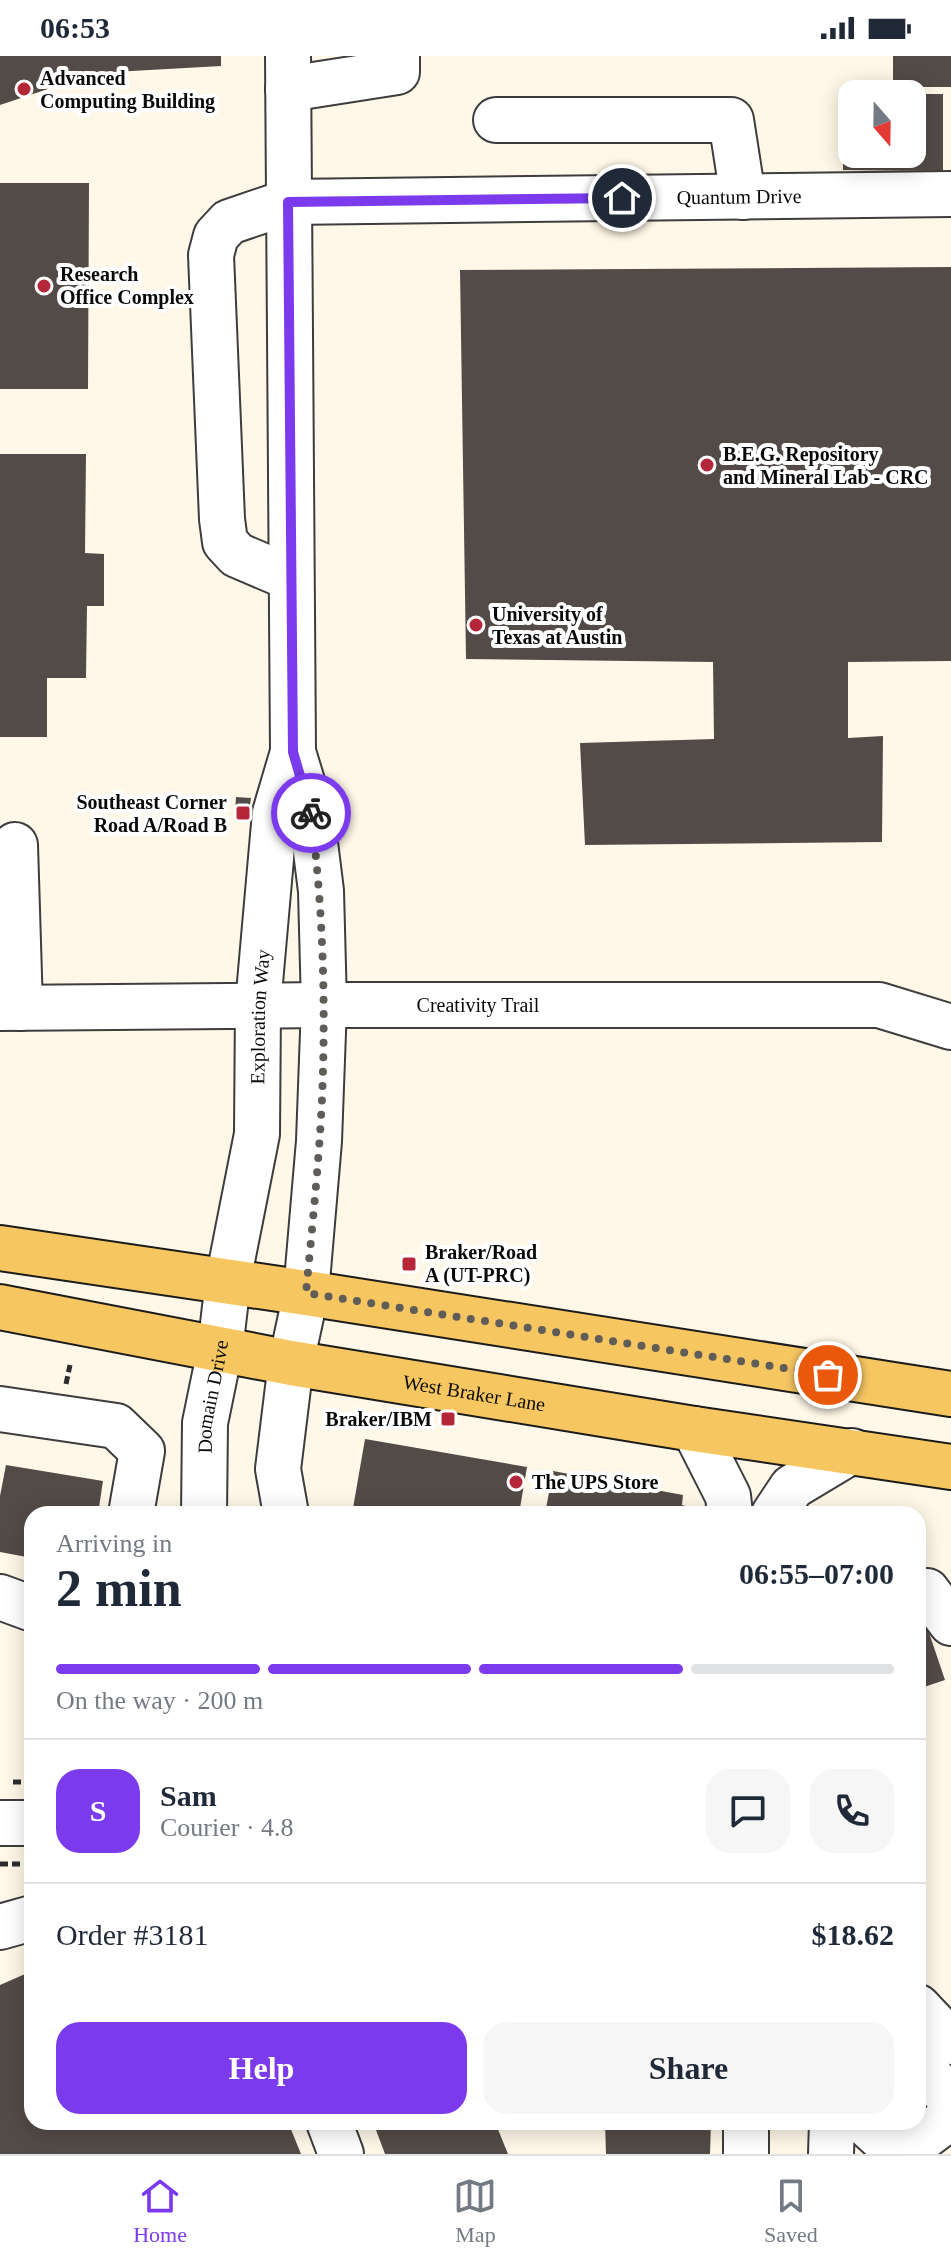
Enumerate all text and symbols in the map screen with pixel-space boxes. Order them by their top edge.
text: 06:53 [40,11,110,44]
place label: Advanced Computing Building [40,67,215,113]
marker: Advanced Computing Building [15,80,33,98]
north arrow [838,80,926,168]
map controls [838,80,926,168]
pin [588,164,656,232]
icon: home [600,176,644,220]
street label: Quantum Drive [676,185,802,208]
place label: Research Office Complex [60,263,194,309]
marker: Research Office Complex [35,277,53,295]
place label: B.E.G. Repository and Mineral Lab - CRC [723,443,929,488]
marker: B.E.G. Repository and Mineral Lab - CRC [698,456,716,474]
place label: University of Texas at Austin [492,603,622,648]
marker: University of Texas at Austin [467,616,485,634]
courier [271,773,351,853]
place label: Southeast Corner Road A/Road B [76,791,227,836]
icon: bike [289,791,333,835]
marker: Southeast Corner Road A/Road B [234,804,252,822]
street label: Exploration Way [246,948,275,1085]
street label: Creativity Trail [417,994,540,1017]
place label: Braker/Road A (UT-PRC) [425,1241,537,1287]
marker: Braker/Road A (UT-PRC) [400,1255,418,1273]
street label: Domain Drive [193,1339,232,1454]
pin [794,1341,862,1409]
icon: bag [806,1353,850,1397]
street label: West Braker Lane [401,1371,547,1416]
place label: Braker/IBM [325,1408,432,1430]
marker: Braker/IBM [439,1410,457,1428]
place label: The UPS Store [532,1471,658,1493]
marker: The UPS Store [507,1473,525,1491]
text: Arriving in [56,1529,172,1558]
text: 06:55–07:00 [739,1557,894,1590]
text: 2 min [56,1560,182,1617]
text: On the way · 200 m [56,1686,263,1715]
button: chat [706,1769,790,1853]
button: phone [810,1769,894,1853]
text: Sam [160,1779,217,1812]
text: S [90,1794,106,1827]
text: Courier · 4.8 [160,1813,294,1842]
text: Order #3181 [56,1918,208,1951]
text: $18.62 [812,1918,894,1951]
button: Help [56,2022,467,2114]
button: Share [483,2022,894,2114]
tab: Home [133,2174,187,2248]
tab: Map [453,2174,497,2248]
tab: Saved [764,2174,818,2248]

